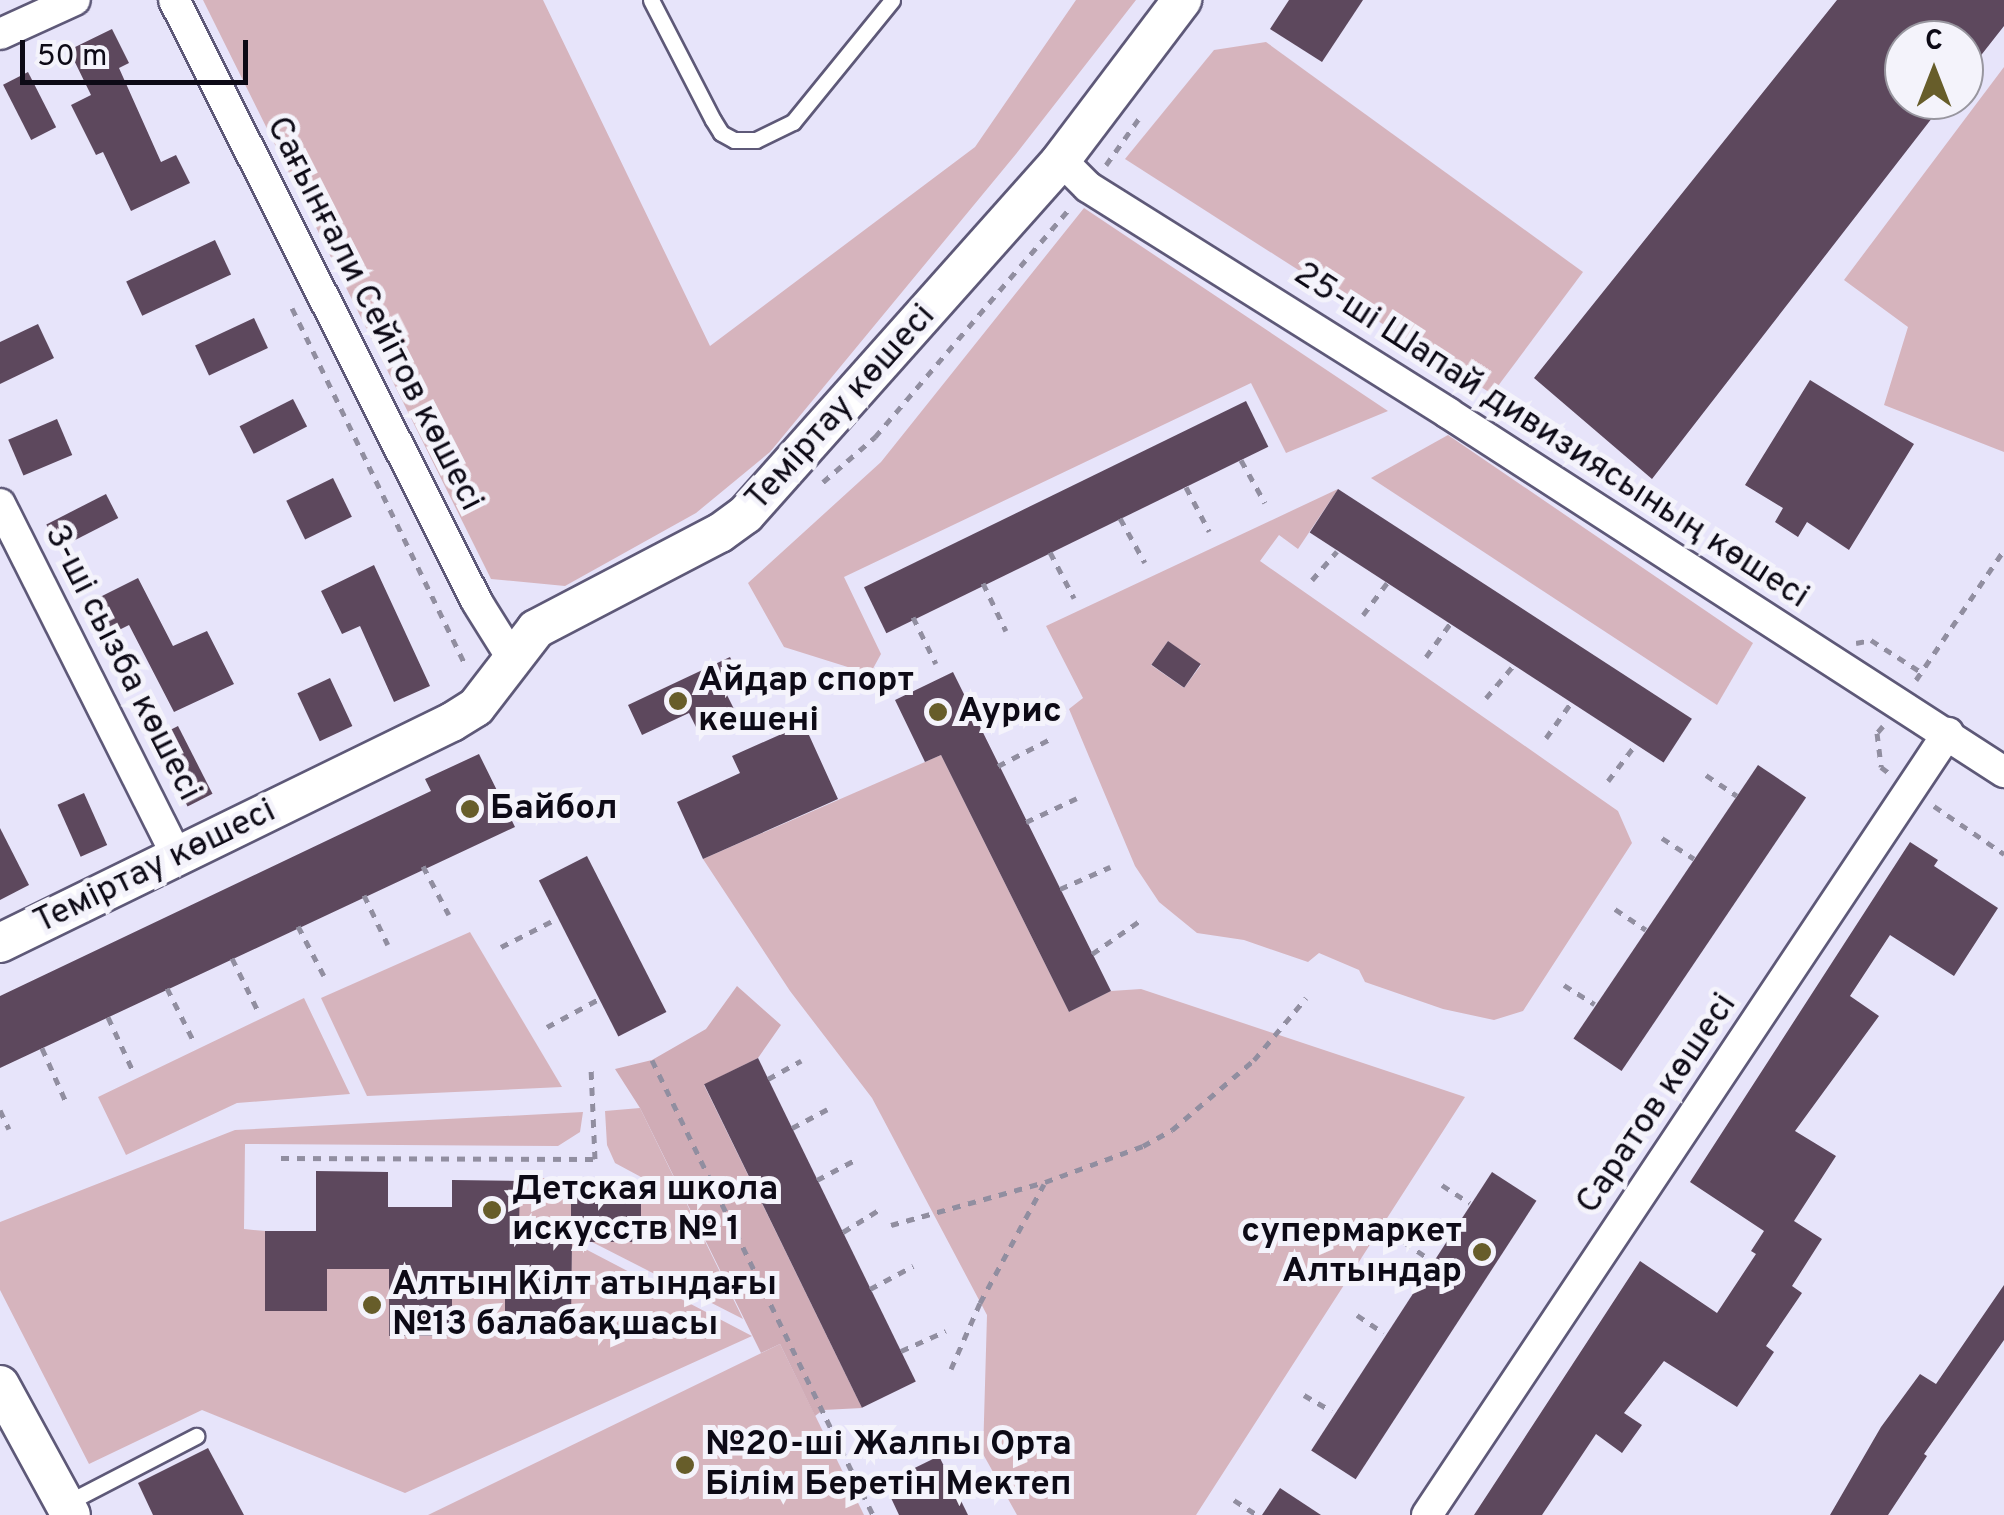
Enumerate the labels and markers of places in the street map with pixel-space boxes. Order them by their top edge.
place label: Айдар спорт кешені [698,660,914,742]
marker: Айдар спорт кешені [667,690,689,712]
place label: Аурис [958,691,1062,733]
marker: Аурис [927,701,949,723]
place label: Байбол [490,788,618,830]
marker: Байбол [459,798,481,820]
place label: Детская школа искусств № 1 [512,1169,778,1251]
marker: Детская школа искусств № 1 [481,1199,503,1221]
place label: супермаркет Алтындар [1241,1211,1462,1293]
marker: супермаркет Алтындар [1471,1241,1493,1263]
place label: Алтын Кілт атындағы №13 балабақшасы [392,1264,777,1346]
marker: Алтын Кілт атындағы №13 балабақшасы [361,1294,383,1316]
place label: №20-ші Жалпы Орта Білім Беретін Мектеп [705,1424,1072,1506]
marker: №20-ші Жалпы Орта Білім Беретін Мектеп [674,1454,696,1476]

